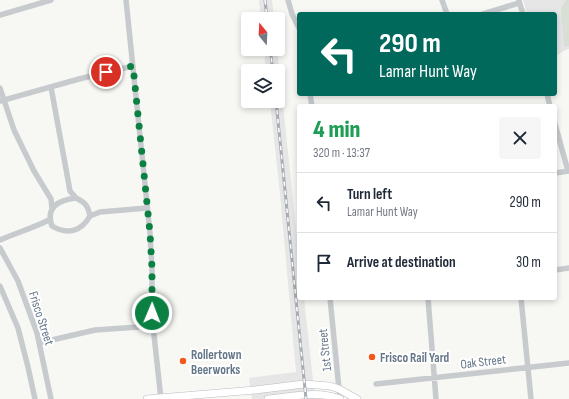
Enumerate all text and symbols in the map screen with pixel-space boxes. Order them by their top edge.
north arrow [241,12,285,56]
map controls [241,12,285,108]
text: 290 m [379,27,441,60]
icon: left [313,28,365,80]
pin [89,55,123,89]
icon: arrive [95,61,117,83]
text: Lamar Hunt Way [379,61,477,82]
button: layers [241,64,285,108]
text: 4 min [313,115,360,144]
button: close [499,117,541,159]
text: 320 m · 13:37 [313,145,370,161]
text: Turn left [347,185,392,204]
icon: left [313,192,335,214]
text: 290 m [509,193,541,212]
text: Lamar Hunt Way [347,204,418,220]
icon: arrive [313,252,335,274]
text: Arrive at destination [347,253,456,272]
text: 30 m [516,253,541,272]
street label: Frisco Street [25,289,57,347]
position arrow [131,292,173,334]
street label: 1st Street [315,328,335,372]
place label: Rollertown Beerworks [191,347,242,378]
place label: Frisco Rail Yard [380,350,450,366]
street label: Oak Street [459,351,507,373]
marker: Frisco Rail Yard [367,352,377,362]
marker: Rollertown Beerworks [178,356,188,366]

